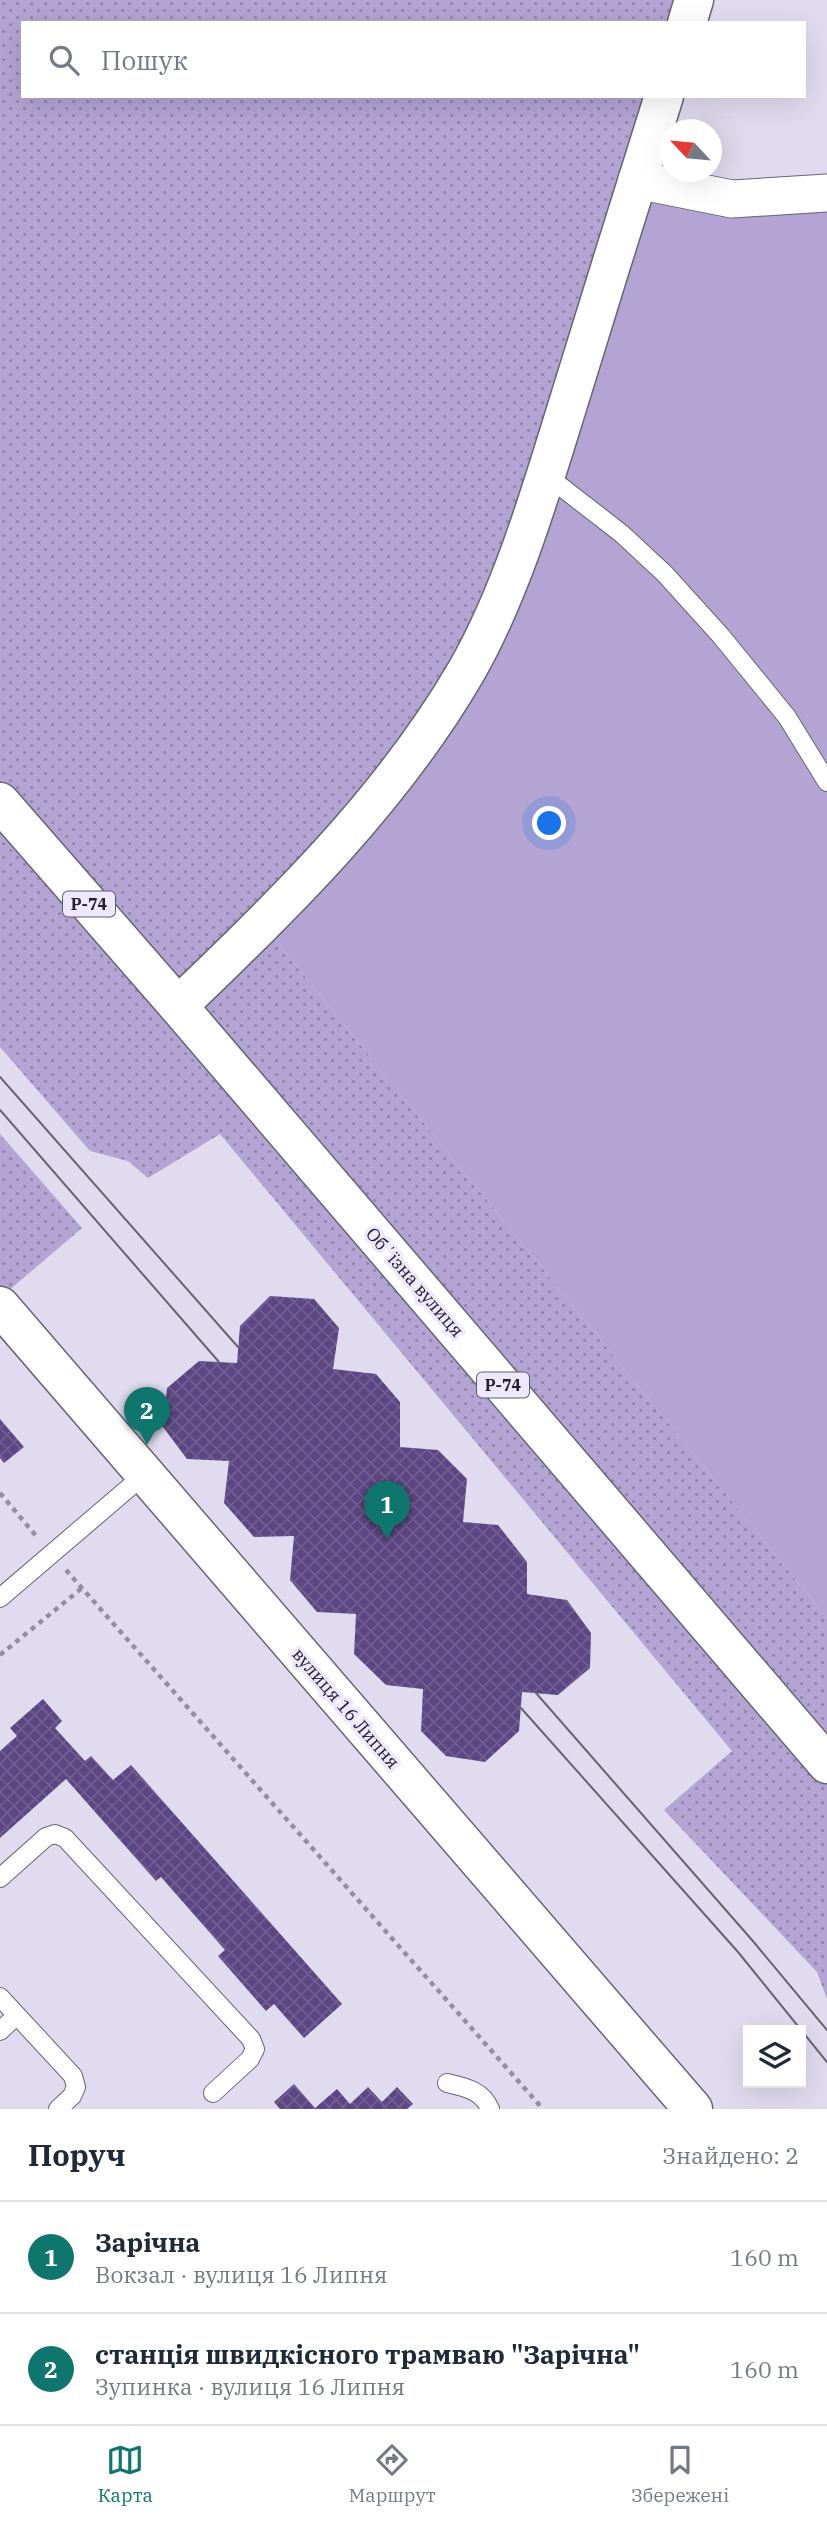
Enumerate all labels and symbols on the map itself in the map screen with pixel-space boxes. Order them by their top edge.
north arrow [659,119,722,182]
your location [532,806,566,840]
road number: Р-74 [63,891,115,916]
street label: Обʼїзна вулиця [361,1222,469,1342]
road number: Р-74 [477,1372,529,1398]
pin: 2 [124,1387,170,1445]
pin: 1 [364,1481,410,1539]
street label: вулиця 16 Липня [287,1643,405,1773]

